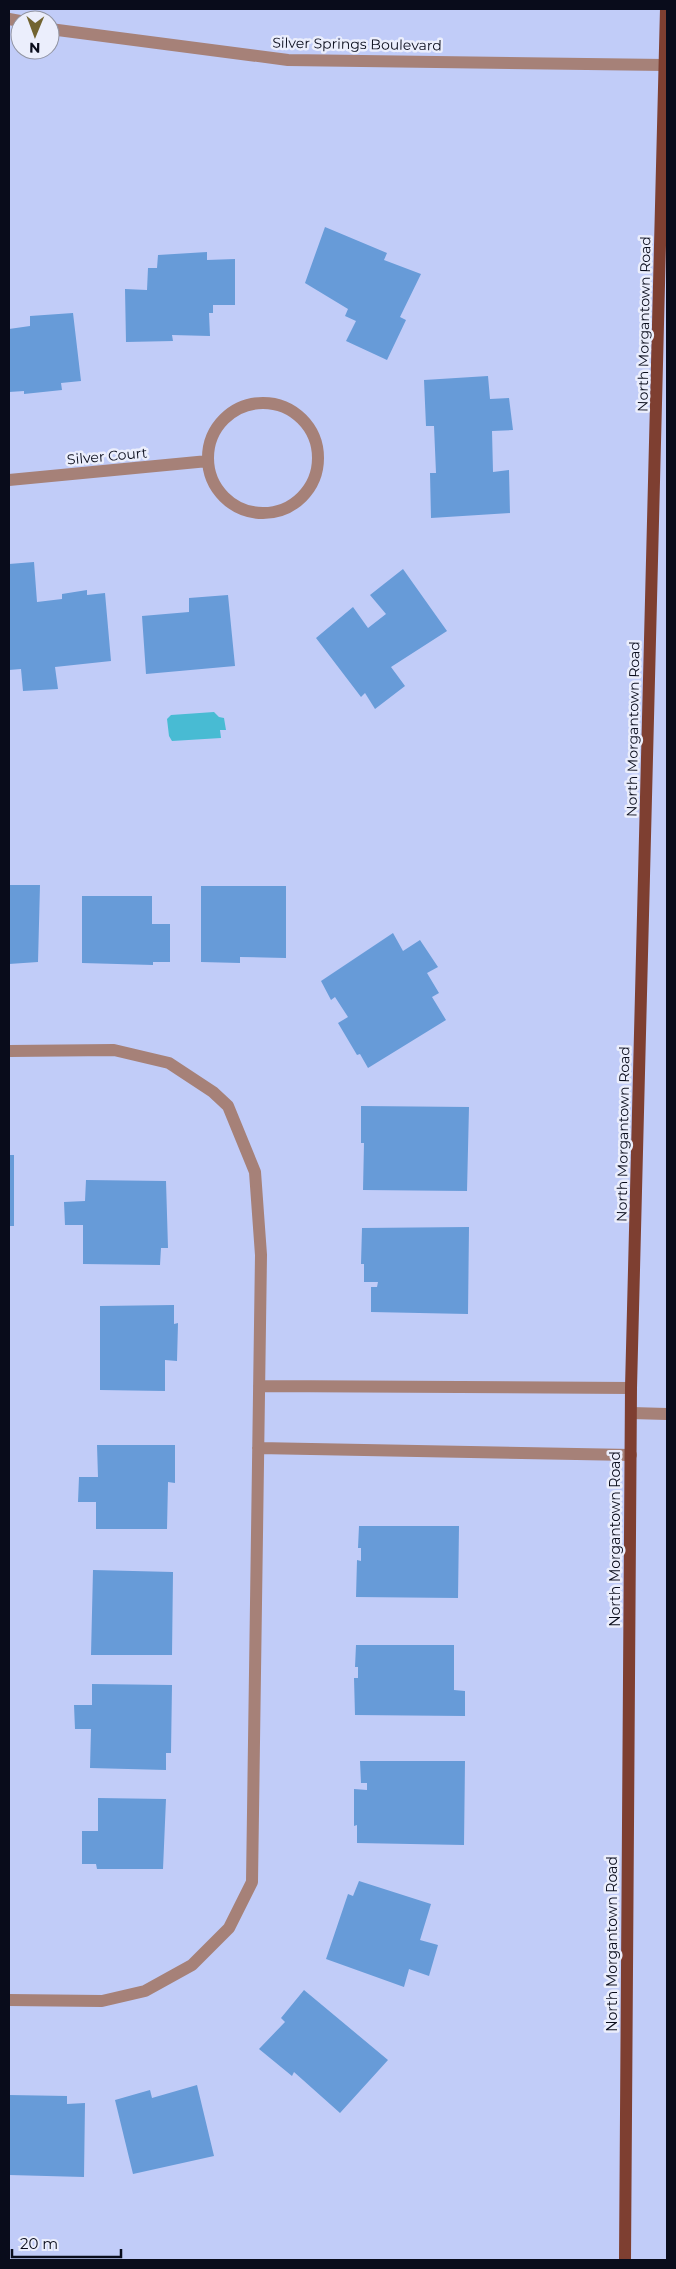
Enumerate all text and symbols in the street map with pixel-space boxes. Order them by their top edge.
north arrow [10,10,60,60]
street label: Silver Springs Boulevard [272,34,442,54]
text: N [29,39,41,57]
street label: North Morgantown Road [633,236,655,412]
street label: Silver Court [66,443,148,468]
street label: North Morgantown Road [622,641,644,817]
street label: North Morgantown Road [612,1046,634,1222]
street label: North Morgantown Road [606,1451,624,1627]
street label: North Morgantown Road [603,1856,621,2032]
scale bar [12,2226,121,2258]
text: 20 m [20,2234,58,2253]

